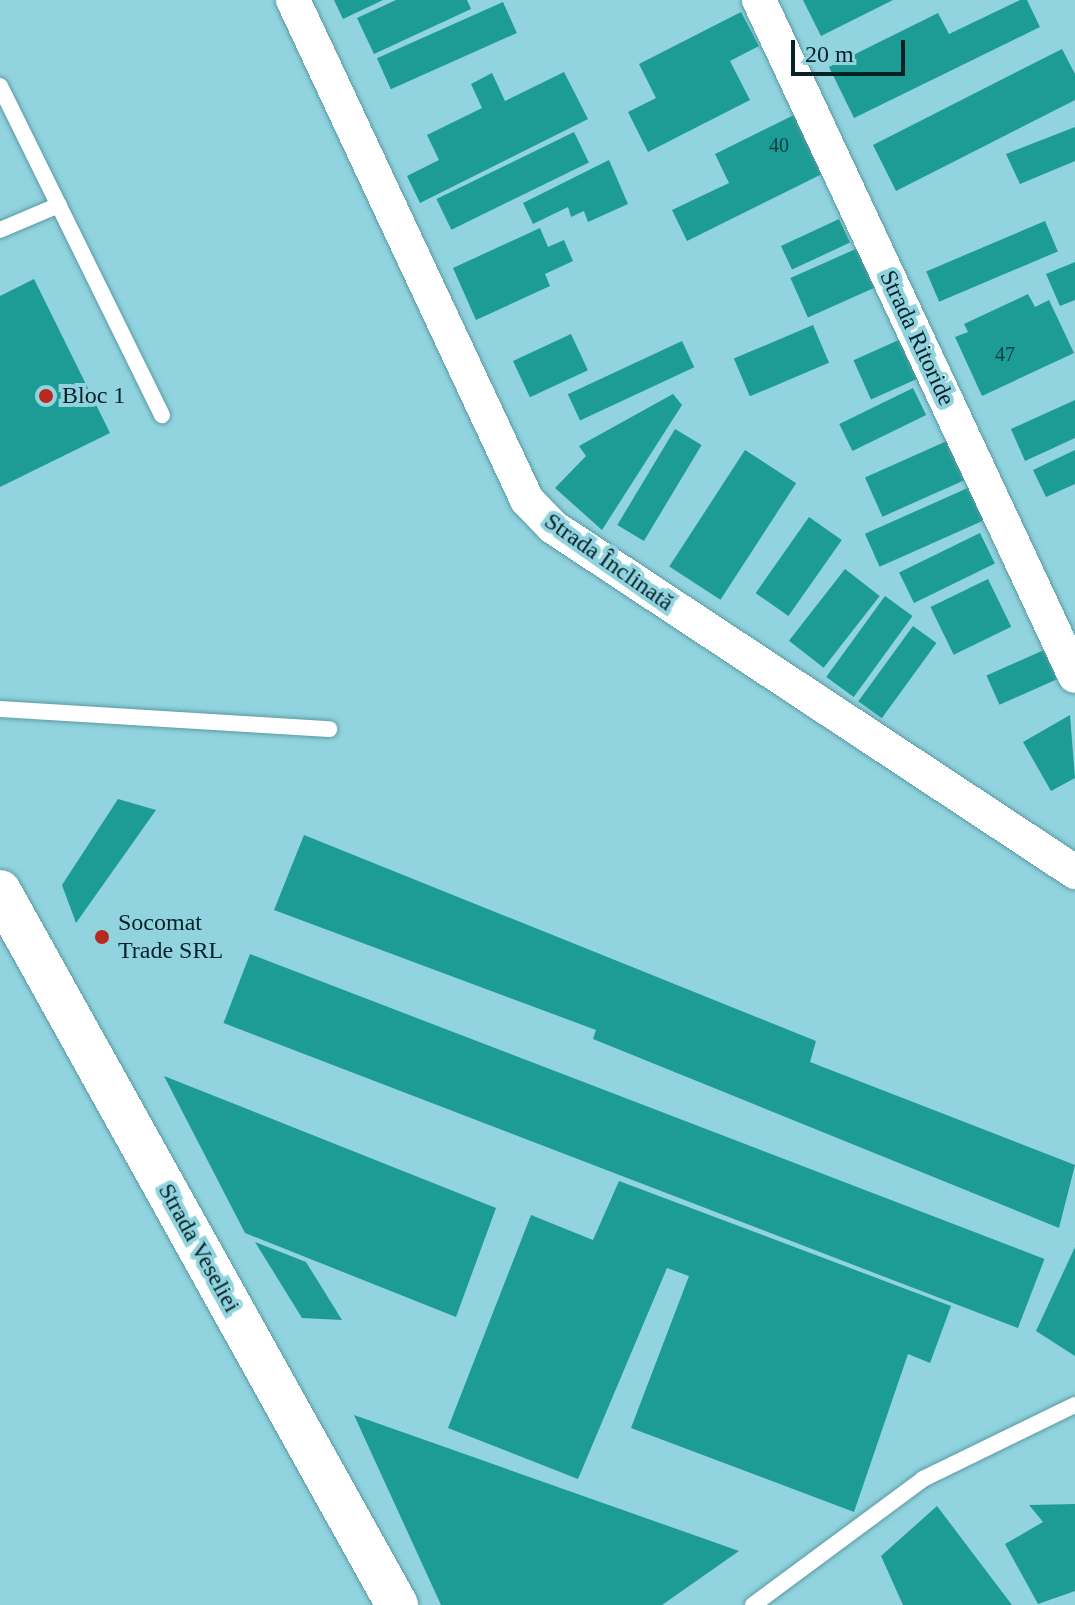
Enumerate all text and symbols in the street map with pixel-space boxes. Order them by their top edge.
scale bar [795,24,909,74]
text: 20 m [805,41,854,67]
house number: 40 [769,133,789,157]
street label: Strada Ritoride [873,266,961,410]
house number: 47 [995,342,1015,366]
place label: Bloc 1 [62,382,125,410]
marker: Bloc 1 [37,387,55,405]
street label: Strada Înclinată [539,507,679,617]
place label: Socomat Trade SRL [118,909,223,965]
marker: Socomat Trade SRL [93,928,111,946]
street label: Strada Veseliei [152,1178,246,1318]

